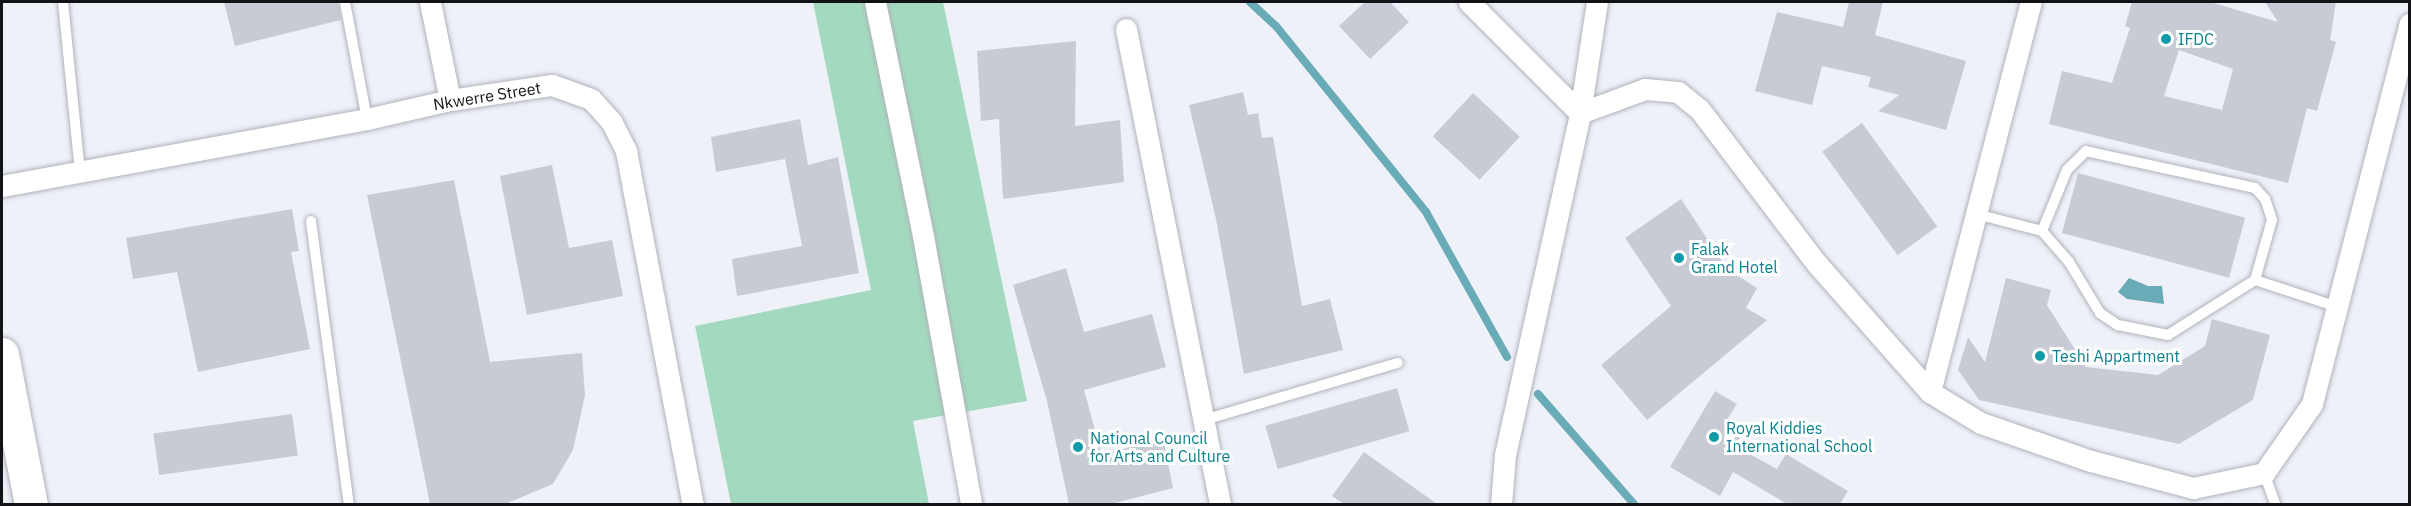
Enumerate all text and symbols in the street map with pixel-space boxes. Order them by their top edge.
place label: IFDC [2178,29,2214,49]
marker: IFDC [2159,32,2173,46]
street label: Nkwerre Street [432,78,542,114]
place label: Falak Grand Hotel [1691,239,1778,277]
marker: Falak Grand Hotel [1672,251,1686,265]
place label: Teshi Appartment [2052,346,2180,366]
marker: Teshi Appartment [2033,349,2047,363]
place label: Royal Kiddies International School [1726,418,1872,456]
place label: National Council for Arts and Culture [1090,428,1230,466]
marker: Royal Kiddies International School [1707,430,1721,444]
marker: National Council for Arts and Culture [1071,440,1085,454]

